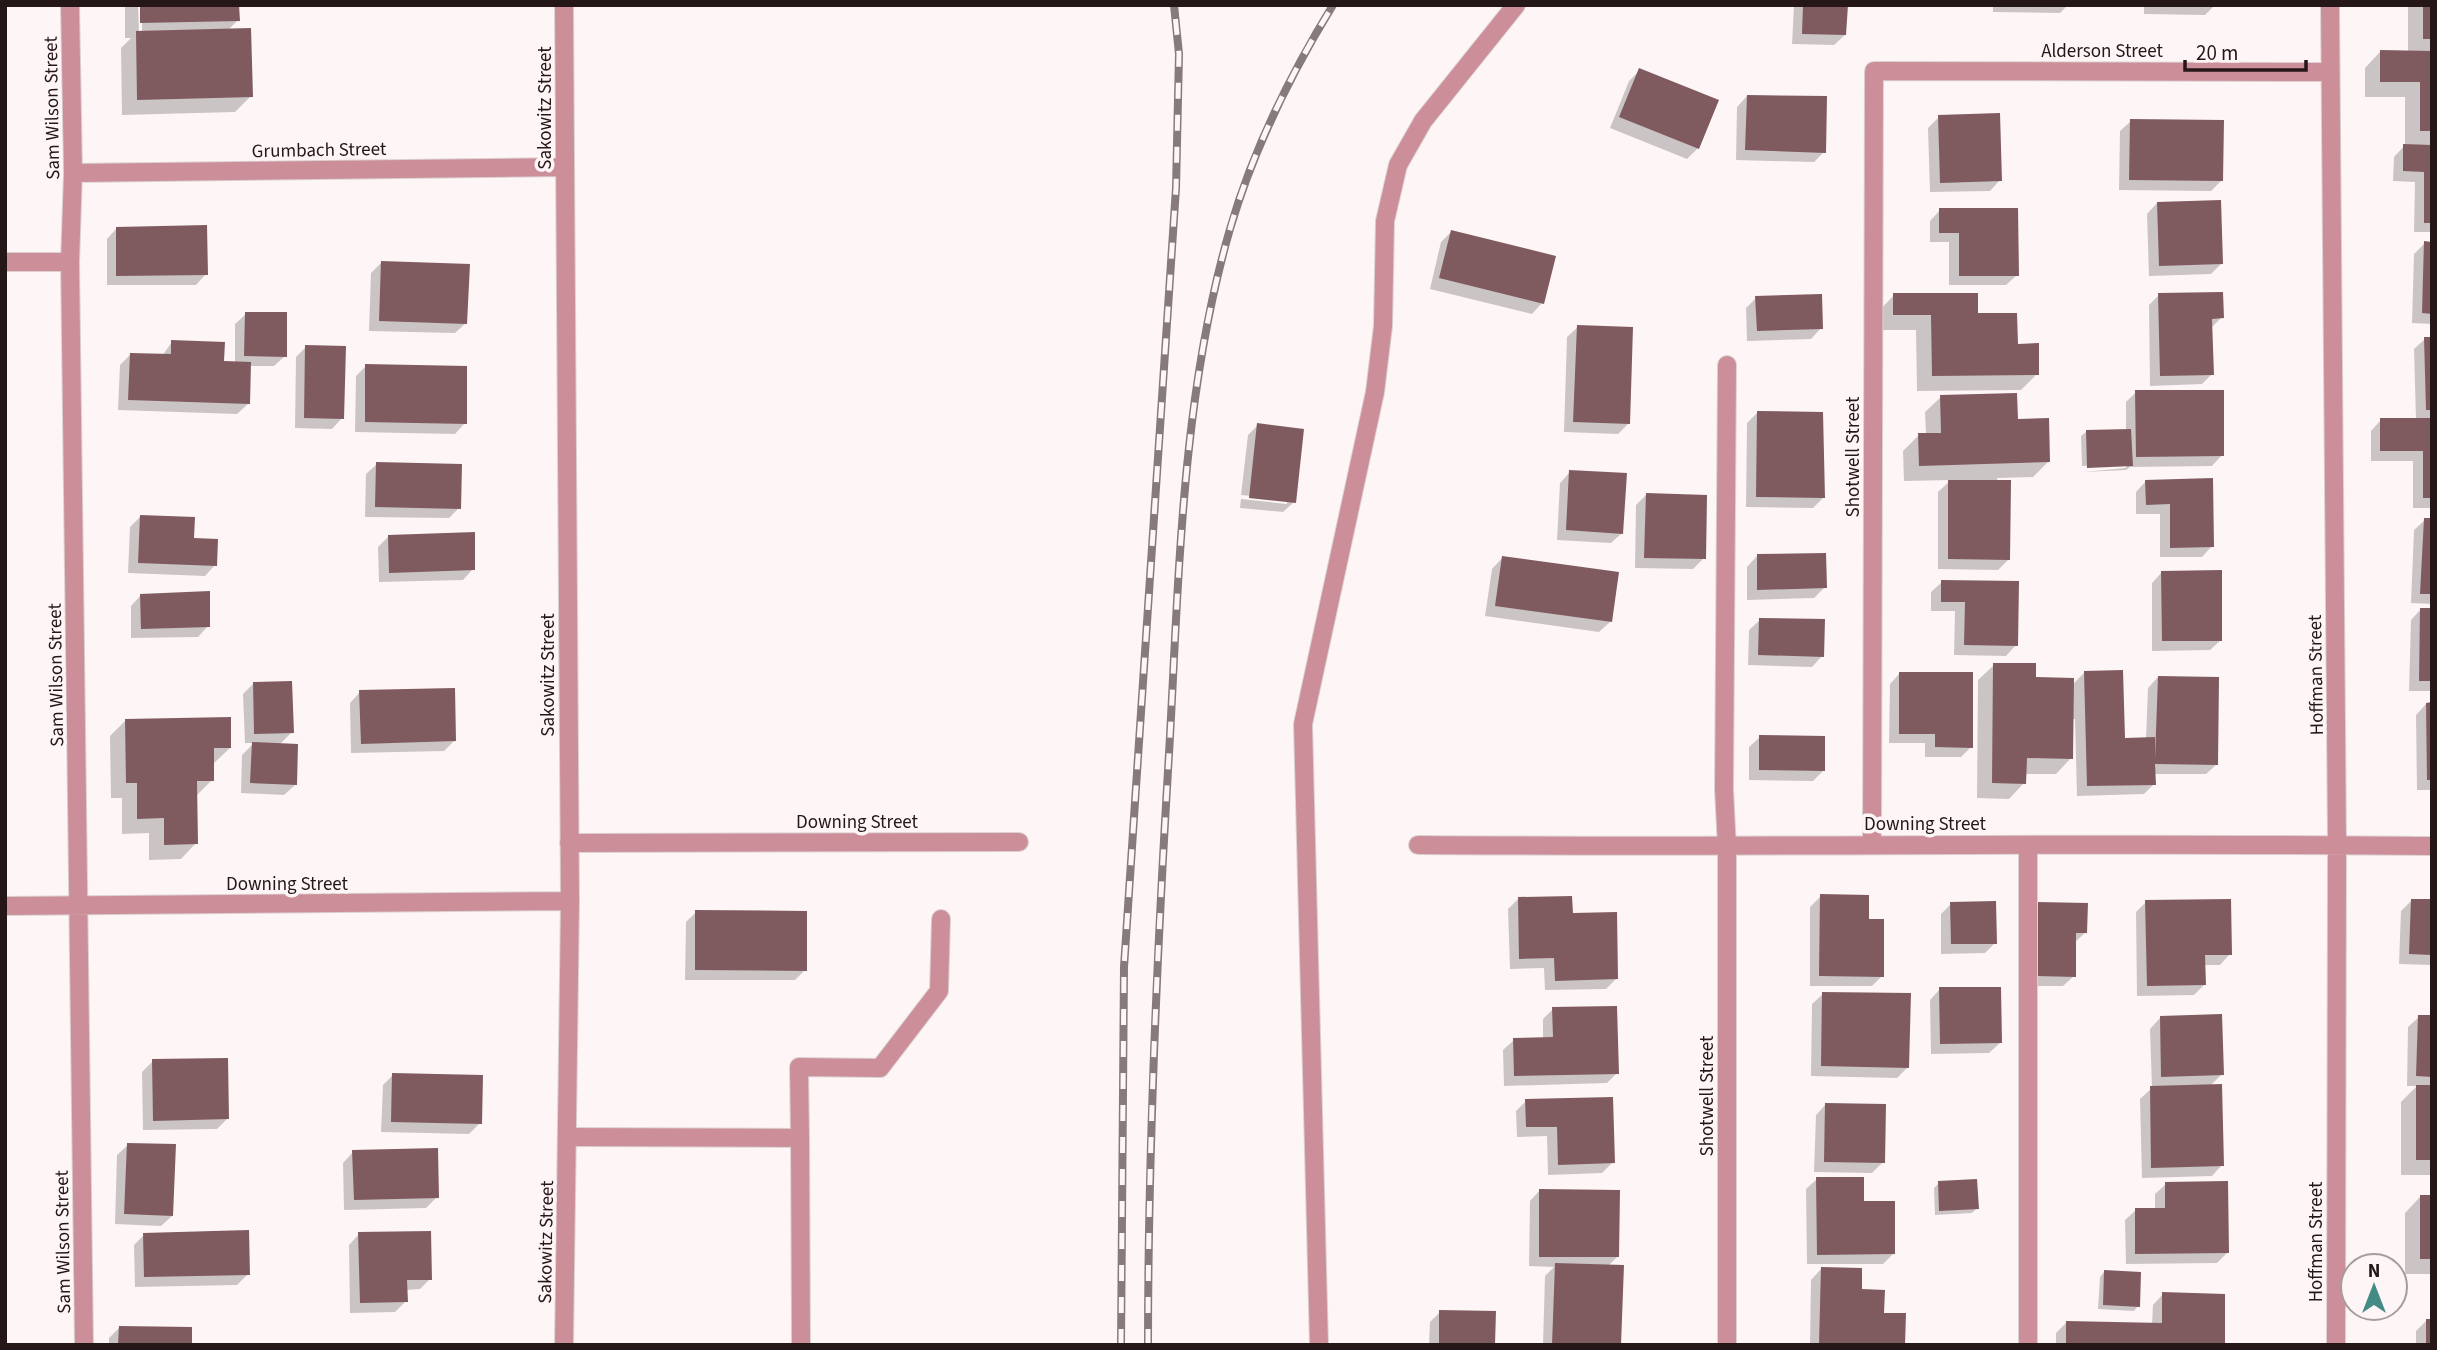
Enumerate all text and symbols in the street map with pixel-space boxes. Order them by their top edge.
scale bar [2185,28,2306,72]
street label: Sam Wilson Street [38,35,67,180]
street label: Alderson Street [2041,38,2163,65]
text: 20 m [2196,38,2238,68]
street label: Sakowitz Street [532,46,559,170]
street label: Grumbach Street [251,136,387,165]
street label: Shotwell Street [1840,396,1867,517]
street label: Sam Wilson Street [42,602,71,747]
street label: Sakowitz Street [535,613,562,737]
street label: Hoffman Street [2302,614,2331,736]
street label: Downing Street [796,809,919,836]
street label: Downing Street [1864,811,1987,838]
street label: Downing Street [226,871,349,898]
street label: Shotwell Street [1694,1035,1721,1156]
street label: Sam Wilson Street [49,1169,78,1314]
street label: Sakowitz Street [532,1180,561,1304]
street label: Hoffman Street [2303,1181,2330,1302]
north arrow [2339,1252,2409,1322]
text: N [2368,1258,2380,1285]

